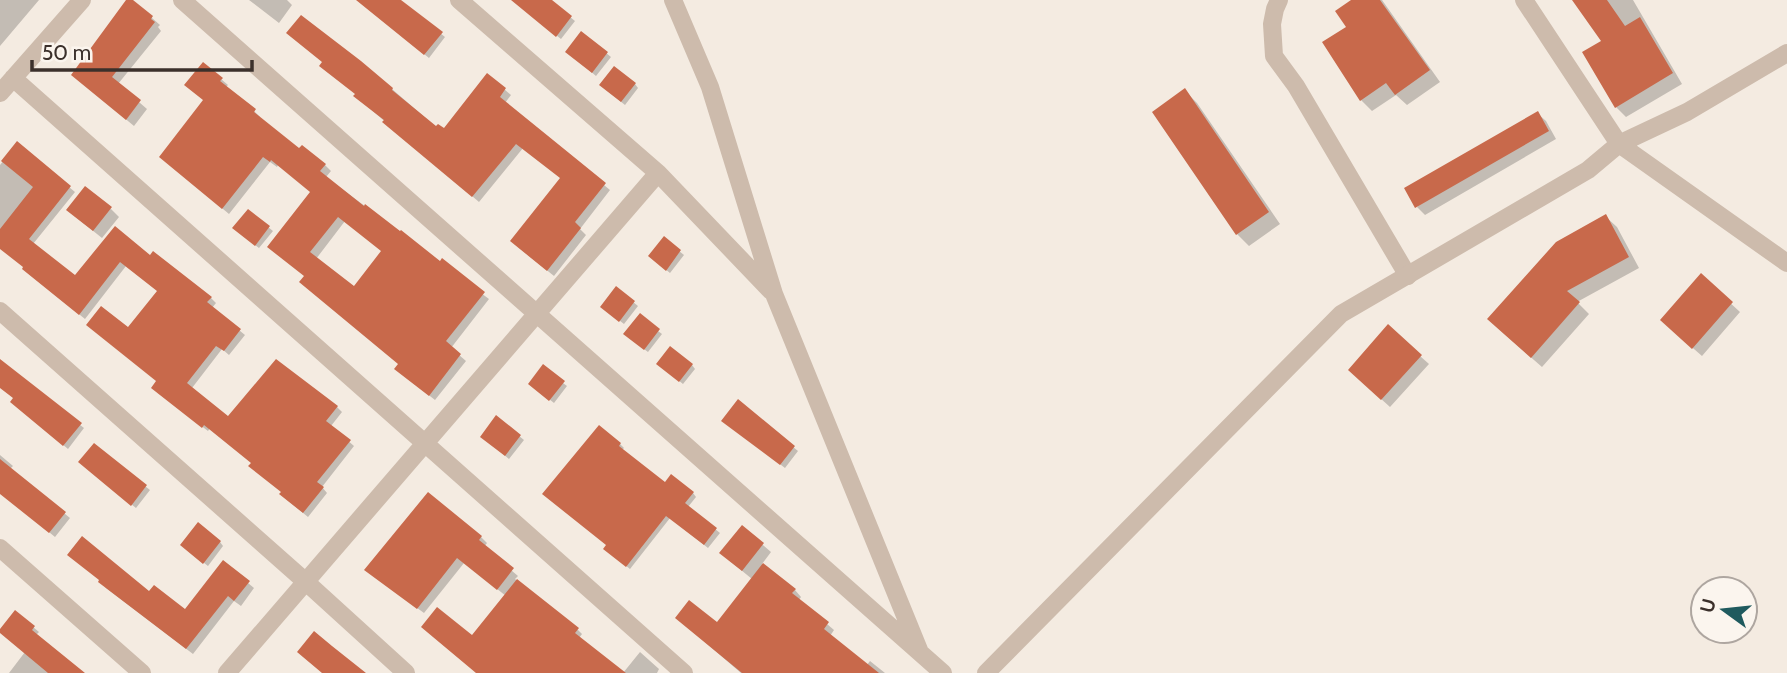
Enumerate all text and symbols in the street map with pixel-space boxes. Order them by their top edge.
scale bar [32,28,252,72]
text: 50 m [42,40,91,65]
north arrow [1689,575,1759,645]
text: U [1695,596,1721,615]

